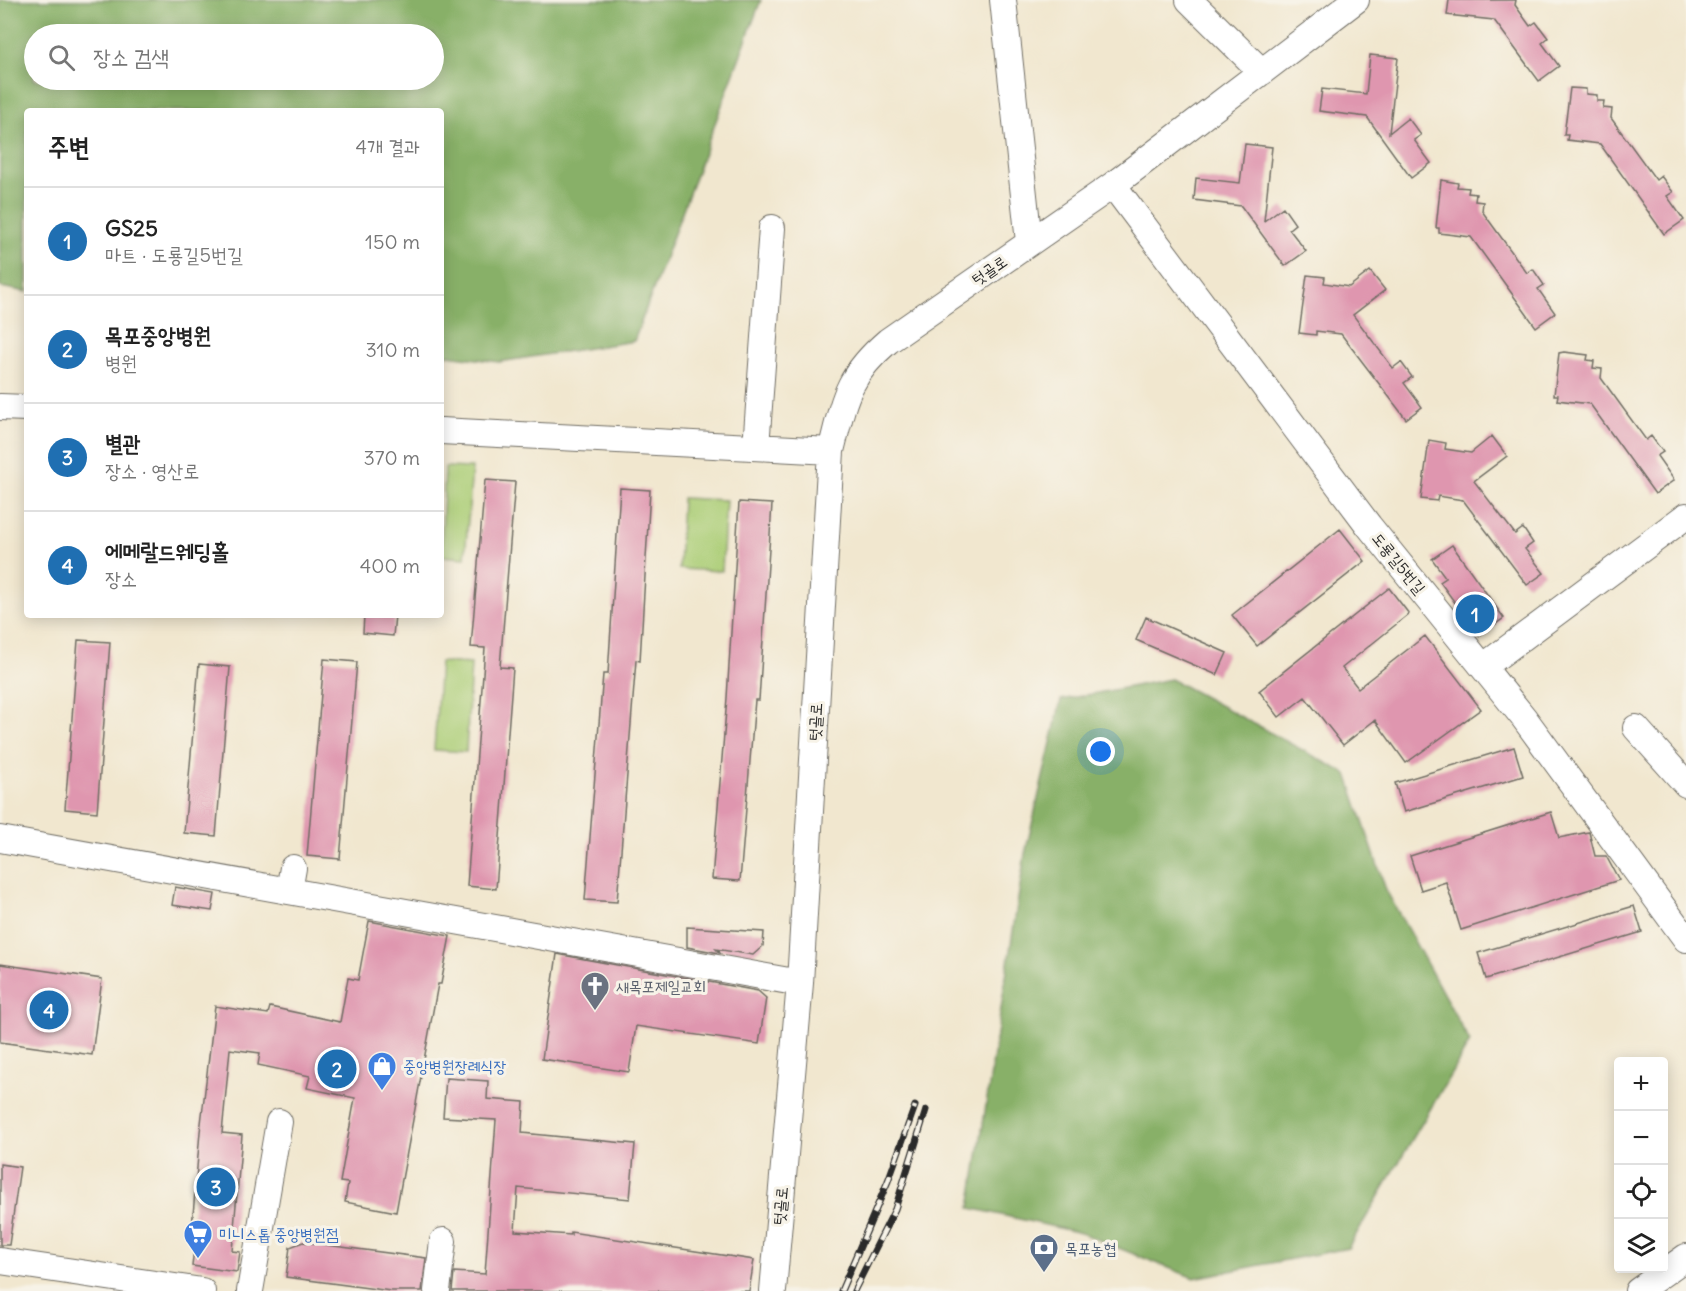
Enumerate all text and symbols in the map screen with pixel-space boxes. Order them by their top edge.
search box [24,24,444,90]
icon: search [45,41,78,74]
text: 장소 검색 [93,43,169,71]
text: 주변 [48,130,90,163]
text: 4개 결과 [355,134,420,159]
text: GS25 [105,214,158,242]
text: 1 [64,229,71,254]
text: 150 m [365,229,420,254]
text: 마트 · 도룡길5번길 [105,242,243,267]
street label: 텃골로 [967,251,1011,289]
text: 목포중앙병원 [105,321,211,349]
text: 2 [62,337,73,362]
text: 310 m [365,337,420,362]
text: 병원 [105,350,137,375]
text: 별관 [105,429,140,457]
text: 3 [62,445,73,470]
text: 370 m [363,445,420,470]
text: 장소 · 영산로 [105,458,199,483]
street label: 도룡길5번길 [1368,528,1430,598]
text: 에메랄드웨딩홀 [105,537,229,565]
text: 4 [62,553,73,578]
text: 400 m [360,553,420,578]
text: 장소 [105,566,137,591]
pin: 1 [1456,592,1494,636]
street label: 텃골로 [804,702,826,742]
your location [1086,737,1115,766]
church icon: 새목포제일교회 [579,970,611,1012]
place label: 새목포제일교회 [616,976,706,996]
pin: 4 [29,988,68,1032]
pin: 2 [318,1046,356,1092]
shop icon: 중앙병원장례식장 [366,1050,398,1092]
place label: 중앙병원장례식장 [403,1056,506,1076]
map controls [1614,1057,1668,1273]
button: + [1614,1057,1668,1111]
button: − [1614,1111,1668,1165]
pin: 3 [196,1164,236,1210]
button: locate [1614,1165,1668,1219]
street label: 텃골로 [768,1186,792,1226]
supermarket icon: 미니스톱 중앙병원점 [182,1218,214,1260]
button: layers [1614,1219,1668,1273]
place label: 미니스톱 중앙병원점 [219,1224,339,1244]
bank icon: 목포농협 [1028,1232,1060,1274]
place label: 목포농협 [1065,1238,1117,1258]

